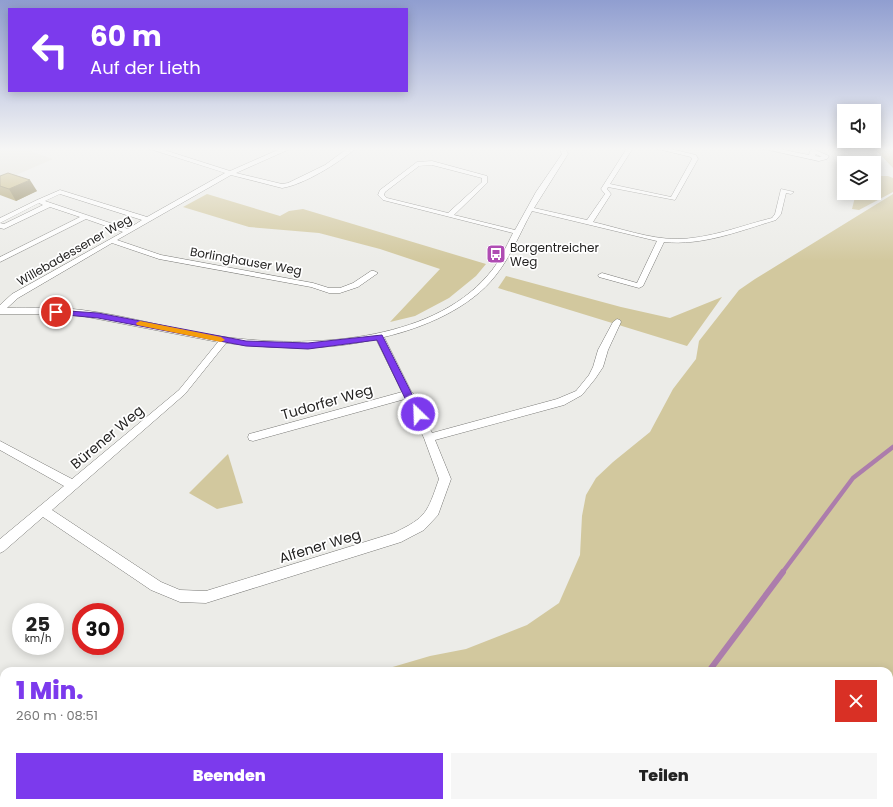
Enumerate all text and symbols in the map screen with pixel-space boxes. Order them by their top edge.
text: 60 m [90,17,162,56]
icon: left [24,24,76,76]
text: Auf der Lieth [90,55,201,80]
map controls [837,104,881,200]
button: sound [837,104,881,148]
button: layers [837,156,881,200]
street label: Willebadessener Weg [14,210,134,290]
place label: Borgentreicher Weg [510,239,599,270]
street label: Borlinghauser Weg [189,243,303,279]
bus stop icon: Borgentreicher Weg [485,243,507,265]
pin [39,295,73,329]
icon: arrive [45,301,67,323]
street label: Tudorfer Weg [279,379,375,425]
position arrow [397,393,439,435]
street label: Bürener Weg [66,400,148,474]
street label: Alfener Weg [277,524,363,568]
speed limit sign: 30 [72,603,124,655]
text: 25 [26,610,50,638]
text: km/h [25,631,51,646]
text: 1 Min. [16,674,83,707]
button: close [835,680,877,722]
text: 260 m · 08:51 [16,706,98,725]
button: Beenden [16,753,443,799]
button: Teilen [451,753,877,799]

